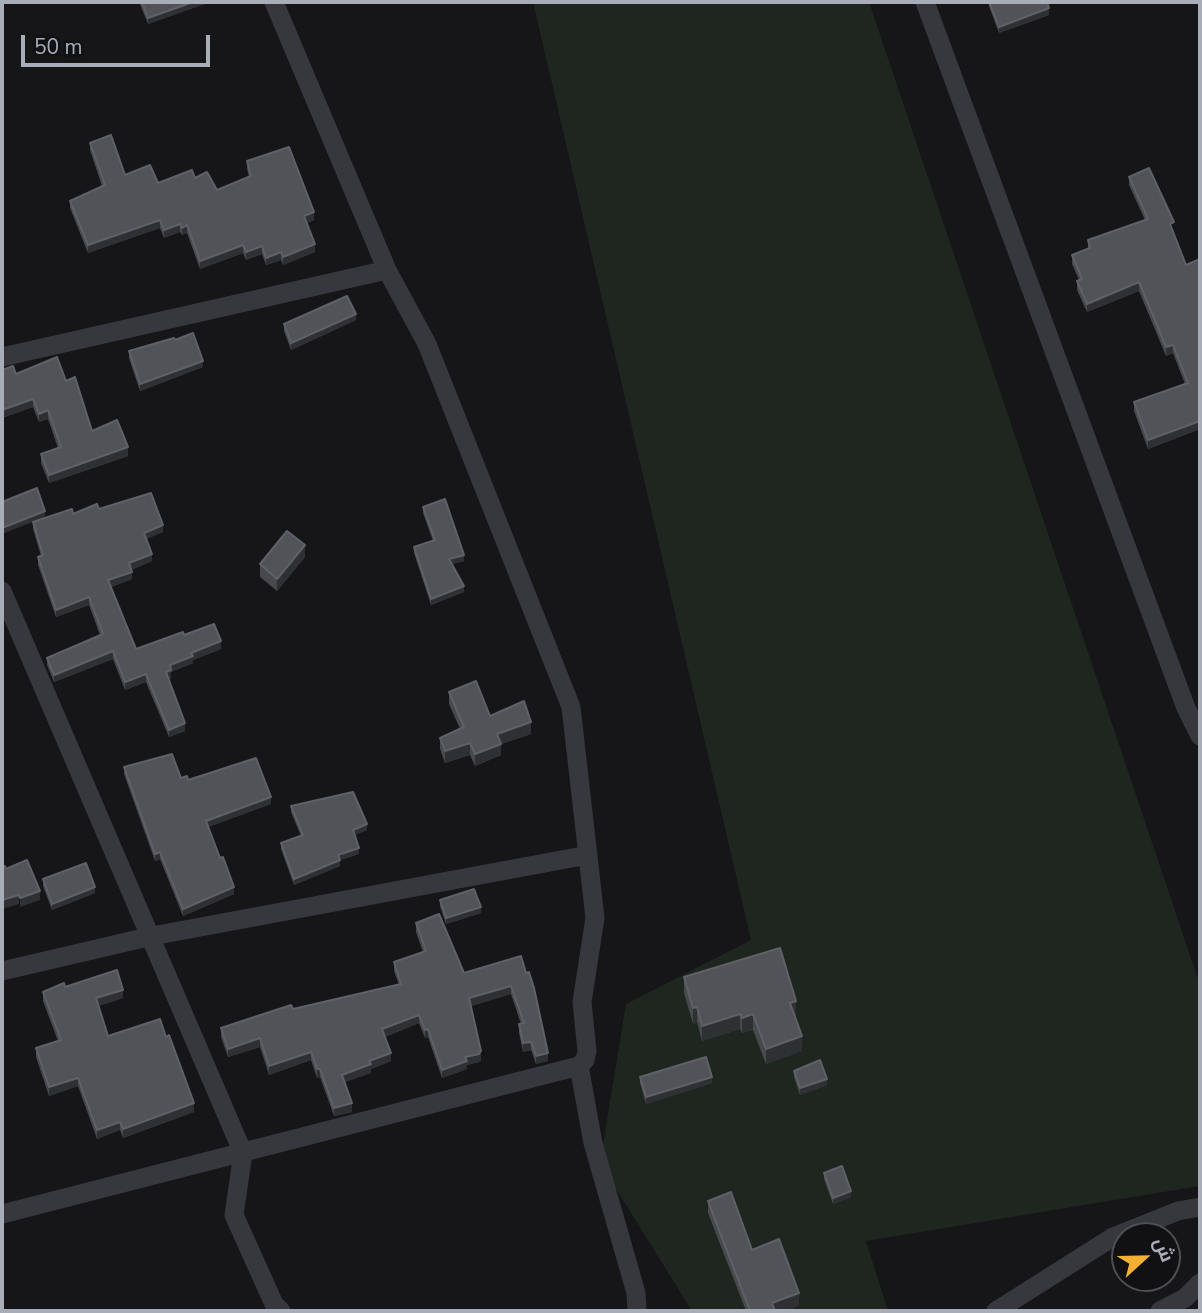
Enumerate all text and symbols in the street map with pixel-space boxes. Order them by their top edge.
scale bar [24,21,214,65]
text: 50 m [34,33,83,61]
north arrow [1111,1222,1181,1292]
text: ش [1147,1234,1180,1266]

